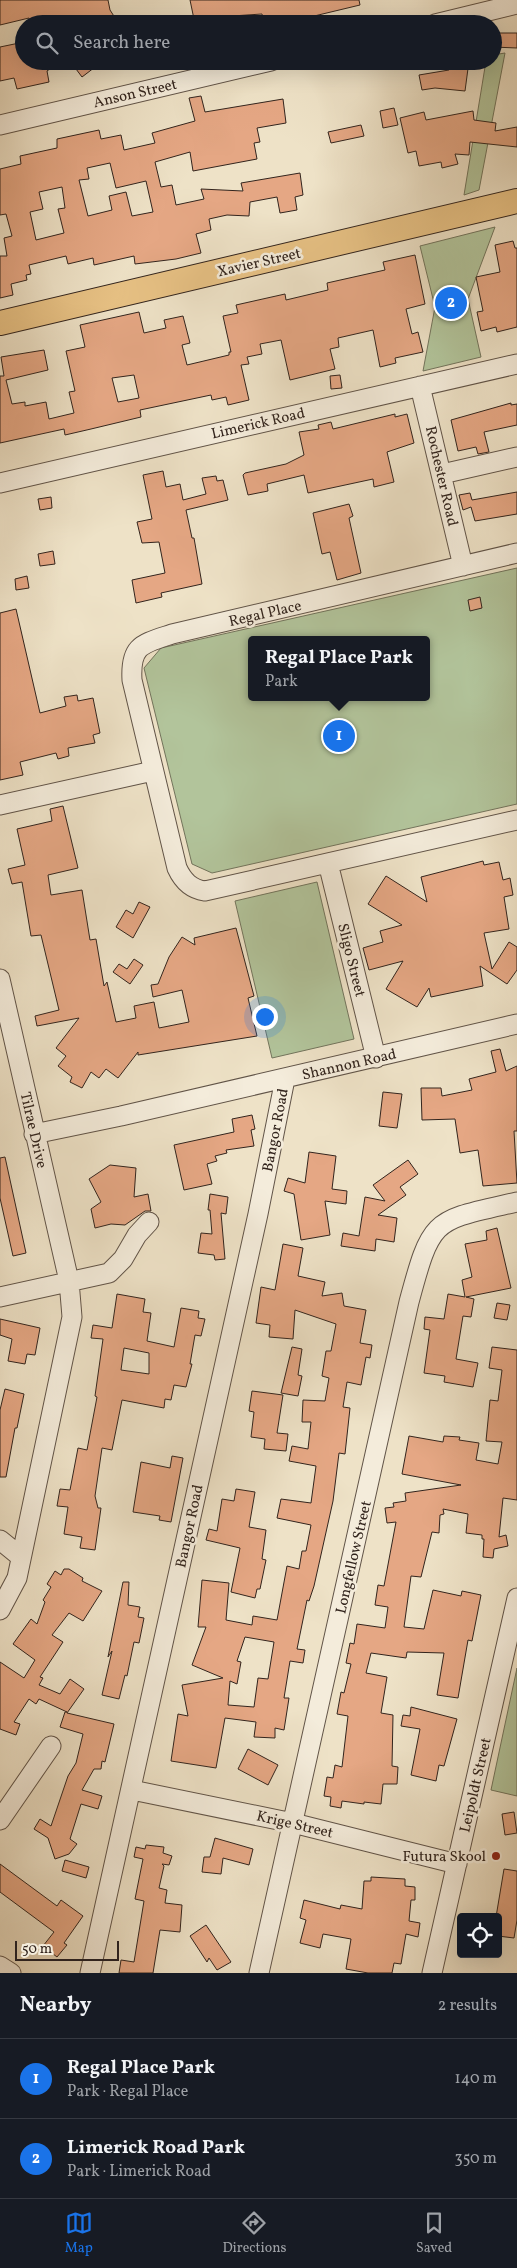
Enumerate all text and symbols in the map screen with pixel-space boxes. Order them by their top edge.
search box [15,15,502,70]
icon: search [33,29,61,57]
text: Search here [73,30,170,56]
street label: Anson Street [91,75,179,114]
street label: Xavier Street [215,244,303,283]
pin: 2 [435,284,467,322]
street label: Limerick Road [209,403,307,445]
street label: Rochester Road [419,424,462,528]
street label: Regal Place [227,596,304,633]
popup [248,636,430,701]
text: Regal Place Park [265,645,413,671]
text: Park [265,671,298,693]
pin: 1 [323,717,355,755]
street label: Sligo Street [331,921,370,999]
your location [252,1004,278,1030]
street label: Shannon Road [300,1044,399,1087]
street label: Bangor Road [258,1087,295,1174]
street label: Tilrae Drive [14,1090,51,1170]
street label: Bangor Road [171,1483,210,1570]
street label: Longfellow Street [331,1499,378,1616]
street label: Leipoldt Street [455,1736,498,1835]
street label: Krige Street [254,1806,335,1844]
place label: Futura Skool [403,1847,486,1868]
marker: Futura Skool [490,1850,502,1862]
map controls [457,1913,502,1958]
button: locate [457,1913,502,1958]
scale bar [15,1938,119,1961]
text: 50 m [22,1940,52,1959]
text: Nearby [20,1991,91,2020]
text: 2 results [438,1995,497,2017]
text: Regal Place Park [67,2055,215,2081]
text: 1 [33,2068,39,2090]
text: 140 m [455,2068,497,2090]
text: Park · Regal Place [67,2081,188,2103]
text: Limerick Road Park [67,2135,245,2161]
text: 2 [32,2148,40,2170]
text: 350 m [454,2148,497,2170]
text: Park · Limerick Road [67,2161,211,2183]
tab: Map [65,2209,93,2258]
tab: Directions [222,2209,287,2258]
tab: Saved [416,2209,452,2258]

